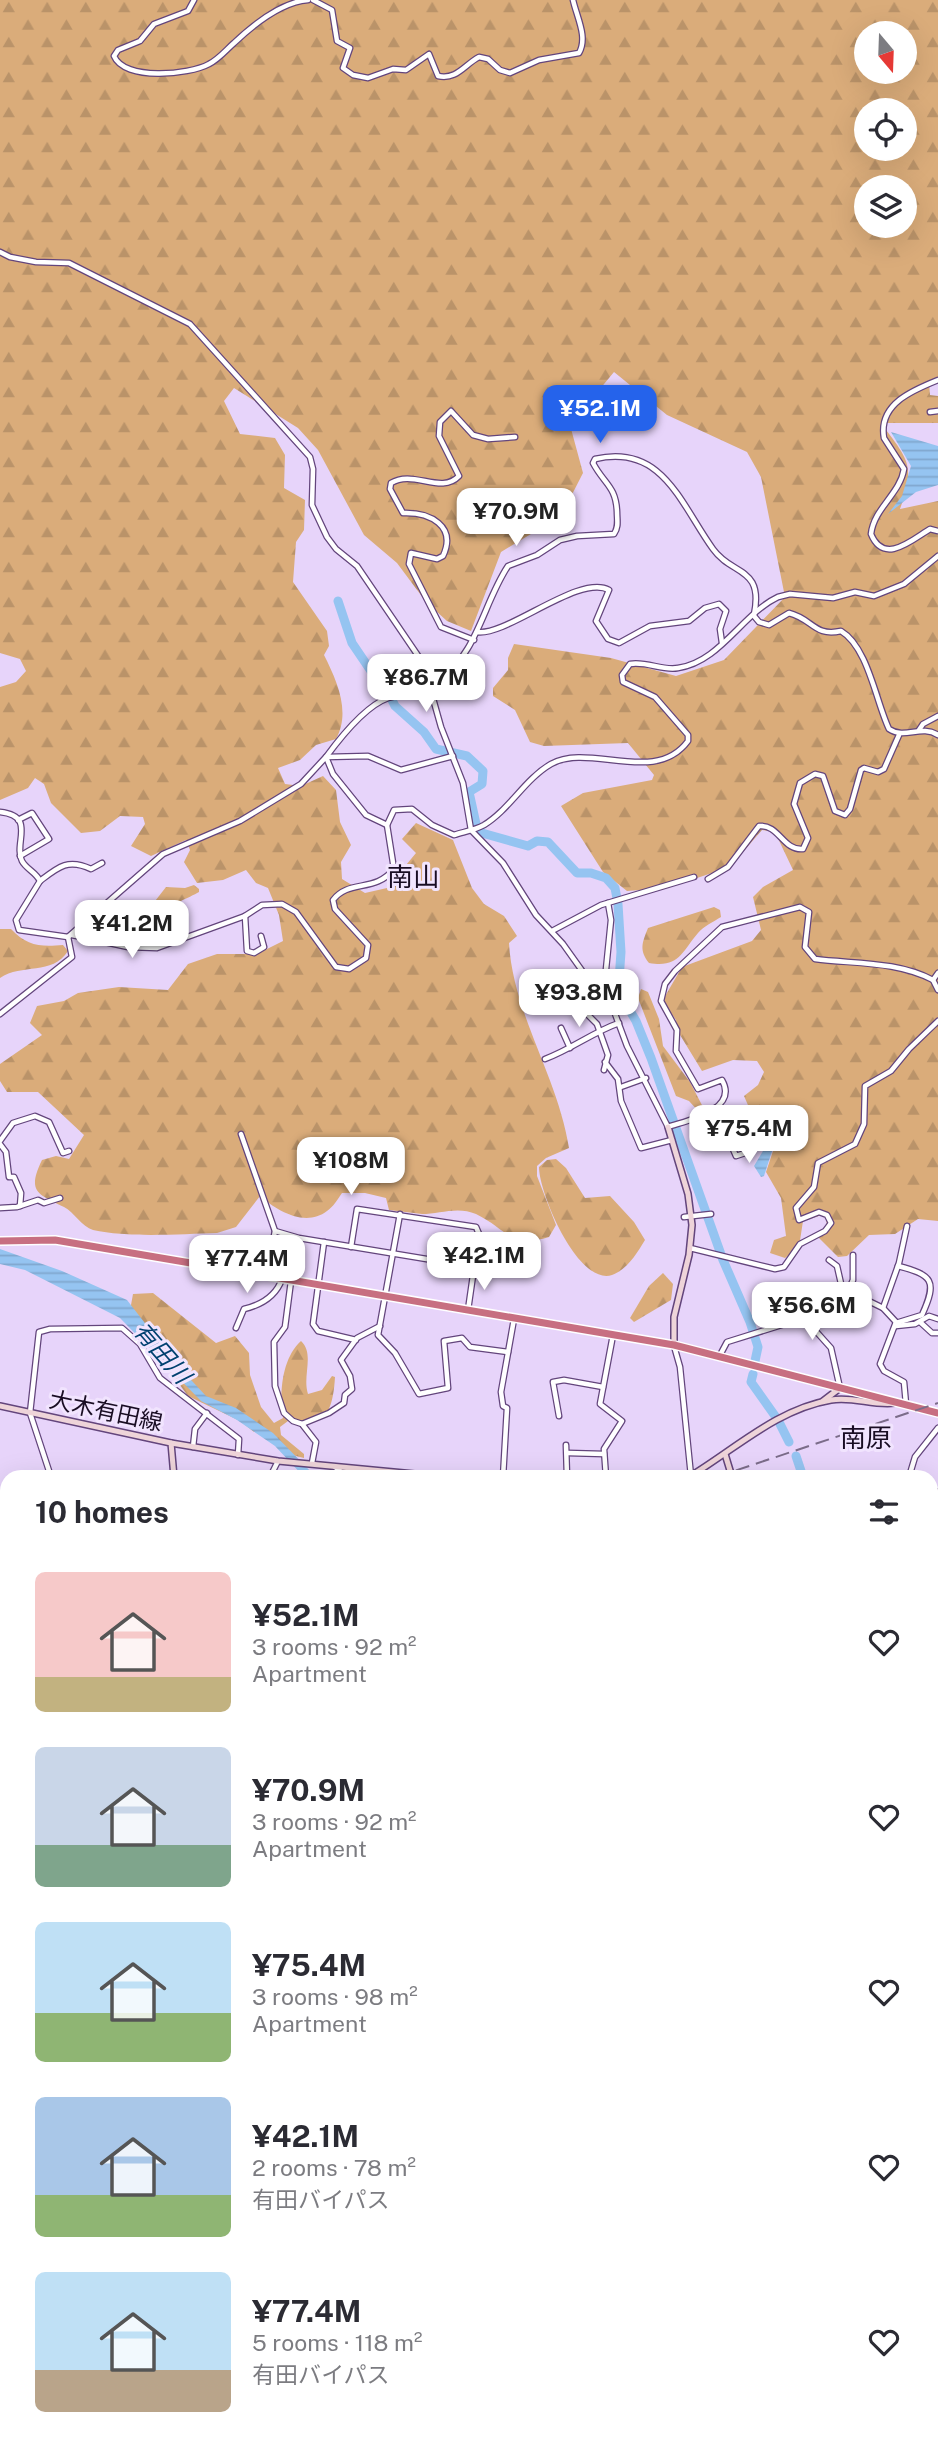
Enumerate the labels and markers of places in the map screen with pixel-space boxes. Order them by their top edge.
pin: ¥52.1M [543,386,657,445]
pin: ¥70.9M [459,489,573,548]
pin: ¥86.7M [369,654,483,714]
pin: ¥41.2M [75,900,189,960]
pin: ¥93.8M [522,970,636,1029]
pin: ¥75.4M [692,1106,806,1165]
pin: ¥108M [302,1138,400,1197]
pin: ¥42.1M [427,1232,541,1292]
pin: ¥77.4M [190,1236,304,1295]
pin: ¥56.6M [755,1282,869,1342]

